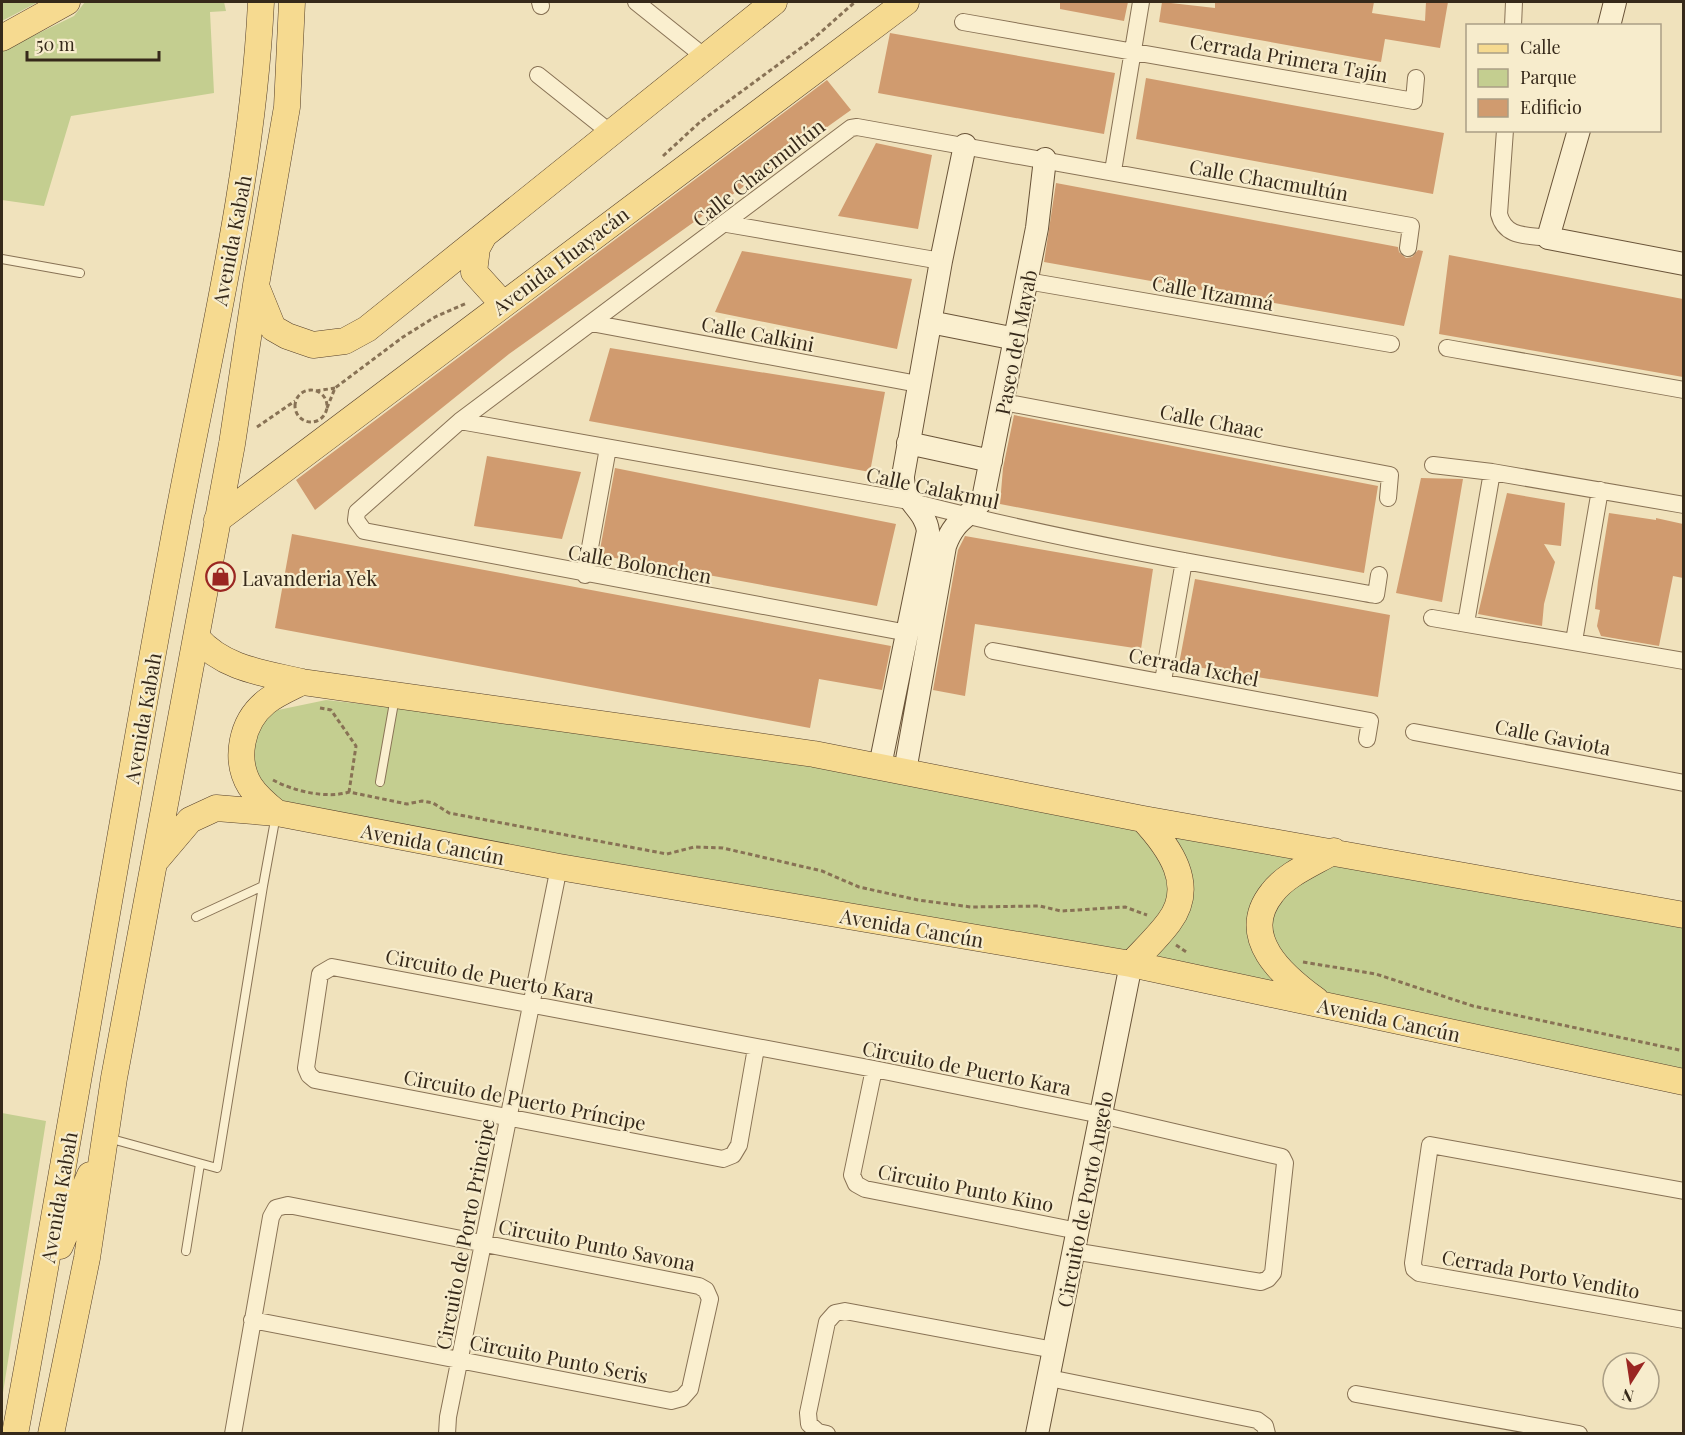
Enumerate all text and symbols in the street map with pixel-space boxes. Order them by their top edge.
scale bar [27,24,159,62]
legend [1466,24,1661,132]
street label: Cerrada Primera Tajín [1188,26,1390,88]
text: 50 m [36,32,75,56]
text: Calle [1520,35,1561,59]
text: Parque [1520,65,1577,89]
text: Edificio [1520,95,1582,119]
street label: Calle Chacmultún [686,112,830,232]
street label: Calle Chacmultún [1187,152,1351,206]
street label: Avenida Kabah [205,172,257,309]
street label: Avenida Huayacán [485,200,634,321]
street label: Paseo del Mayab [988,267,1042,417]
street label: Calle Itzamná [1150,268,1276,316]
street label: Calle Calkini [699,309,817,357]
street label: Calle Chaac [1158,397,1266,443]
street label: Calle Calakmul [864,460,1002,514]
street label: Calle Bolonchen [566,537,714,589]
shop icon: Lavanderia Yek [205,561,237,593]
place label: Lavanderia Yek [242,564,377,591]
street label: Cerrada Ixchel [1127,640,1262,692]
street label: Avenida Kabah [117,650,167,787]
street label: Calle Gaviota [1493,712,1613,760]
street label: Avenida Cancún [358,816,507,870]
street label: Avenida Cancún [837,901,986,953]
street label: Circuito de Puerto Kara [383,941,597,1009]
street label: Avenida Cancún [1314,990,1463,1047]
street label: Circuito de Puerto Kara [860,1033,1074,1101]
street label: Circuito de Puerto Príncipe [402,1062,648,1136]
street label: Circuito de Porto Angelo [1050,1088,1118,1310]
street label: Circuito de Porto Principe [428,1116,500,1352]
street label: Avenida Kabah [33,1129,83,1266]
street label: Circuito Punto Kino [876,1157,1056,1217]
street label: Circuito Punto Savona [496,1212,698,1276]
street label: Cerrada Porto Vendito [1440,1242,1642,1304]
street label: Circuito Punto Seris [467,1327,651,1389]
north arrow [1601,1351,1661,1411]
text: N [1620,1385,1636,1408]

